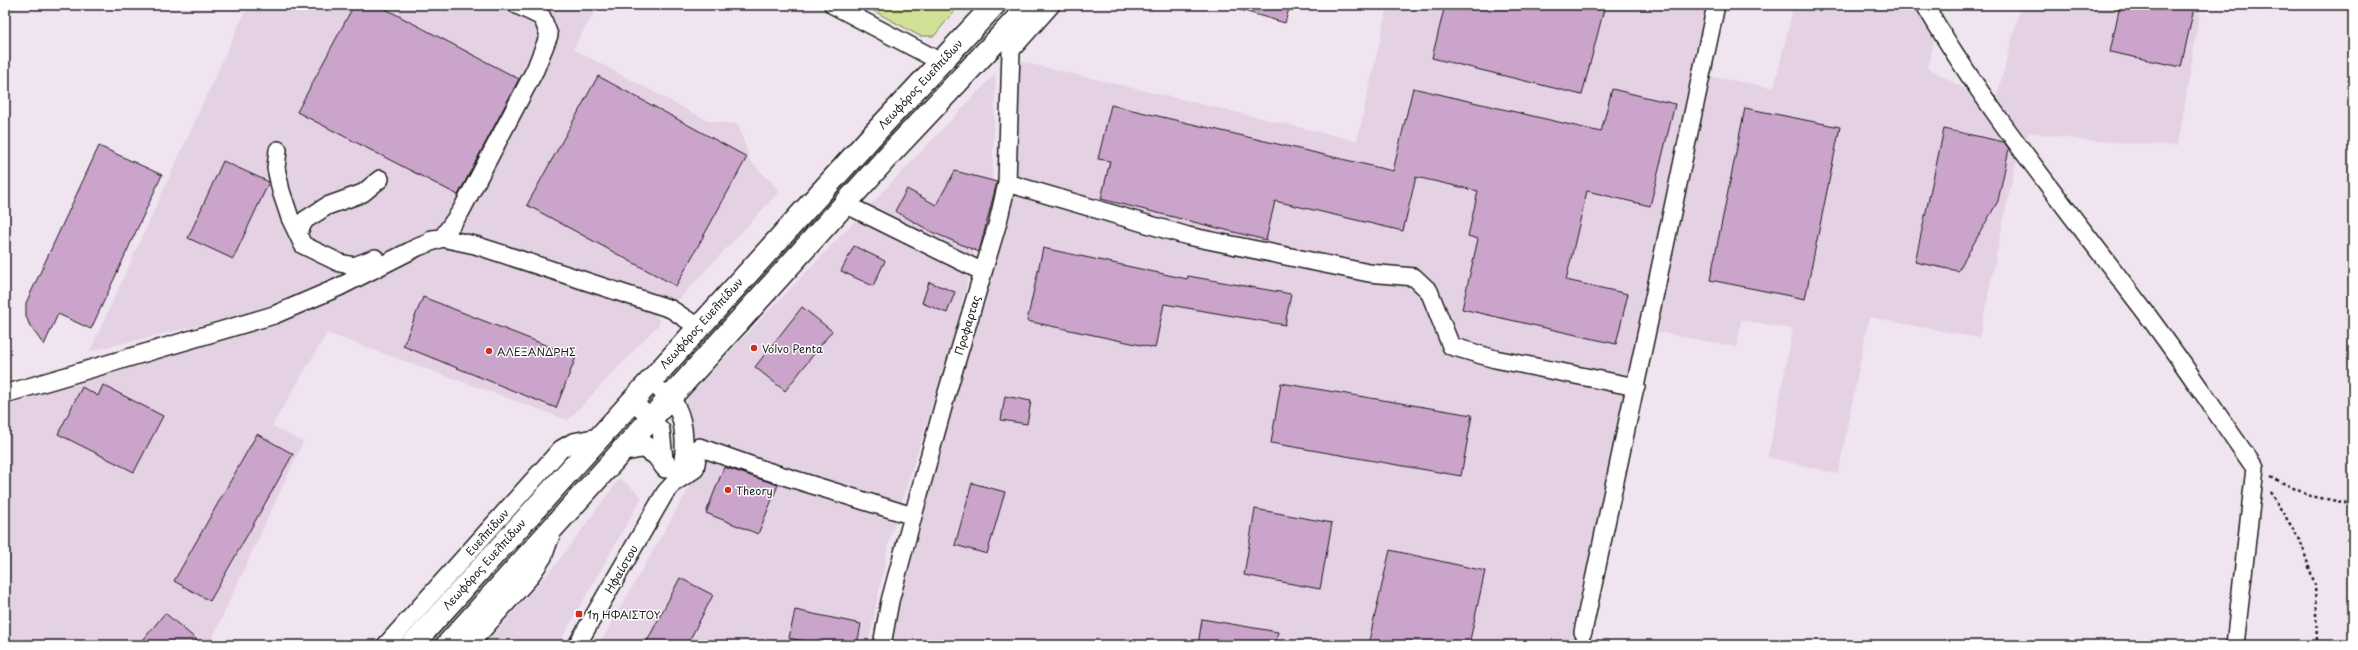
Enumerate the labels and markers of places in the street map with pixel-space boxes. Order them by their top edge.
place label: Volvo Penta [762,340,823,357]
place label: ΑΛΕΞΑΝΔΡΗΣ [497,343,576,360]
marker: Volvo Penta [749,343,759,353]
marker: ΑΛΕΞΑΝΔΡΗΣ [484,346,494,356]
place label: Theory [736,482,773,499]
marker: Theory [723,485,733,495]
place label: 1η ΗΦΑΙΣΤΟΥ [587,606,661,623]
marker: 1η ΗΦΑΙΣΤΟΥ [574,609,584,619]

